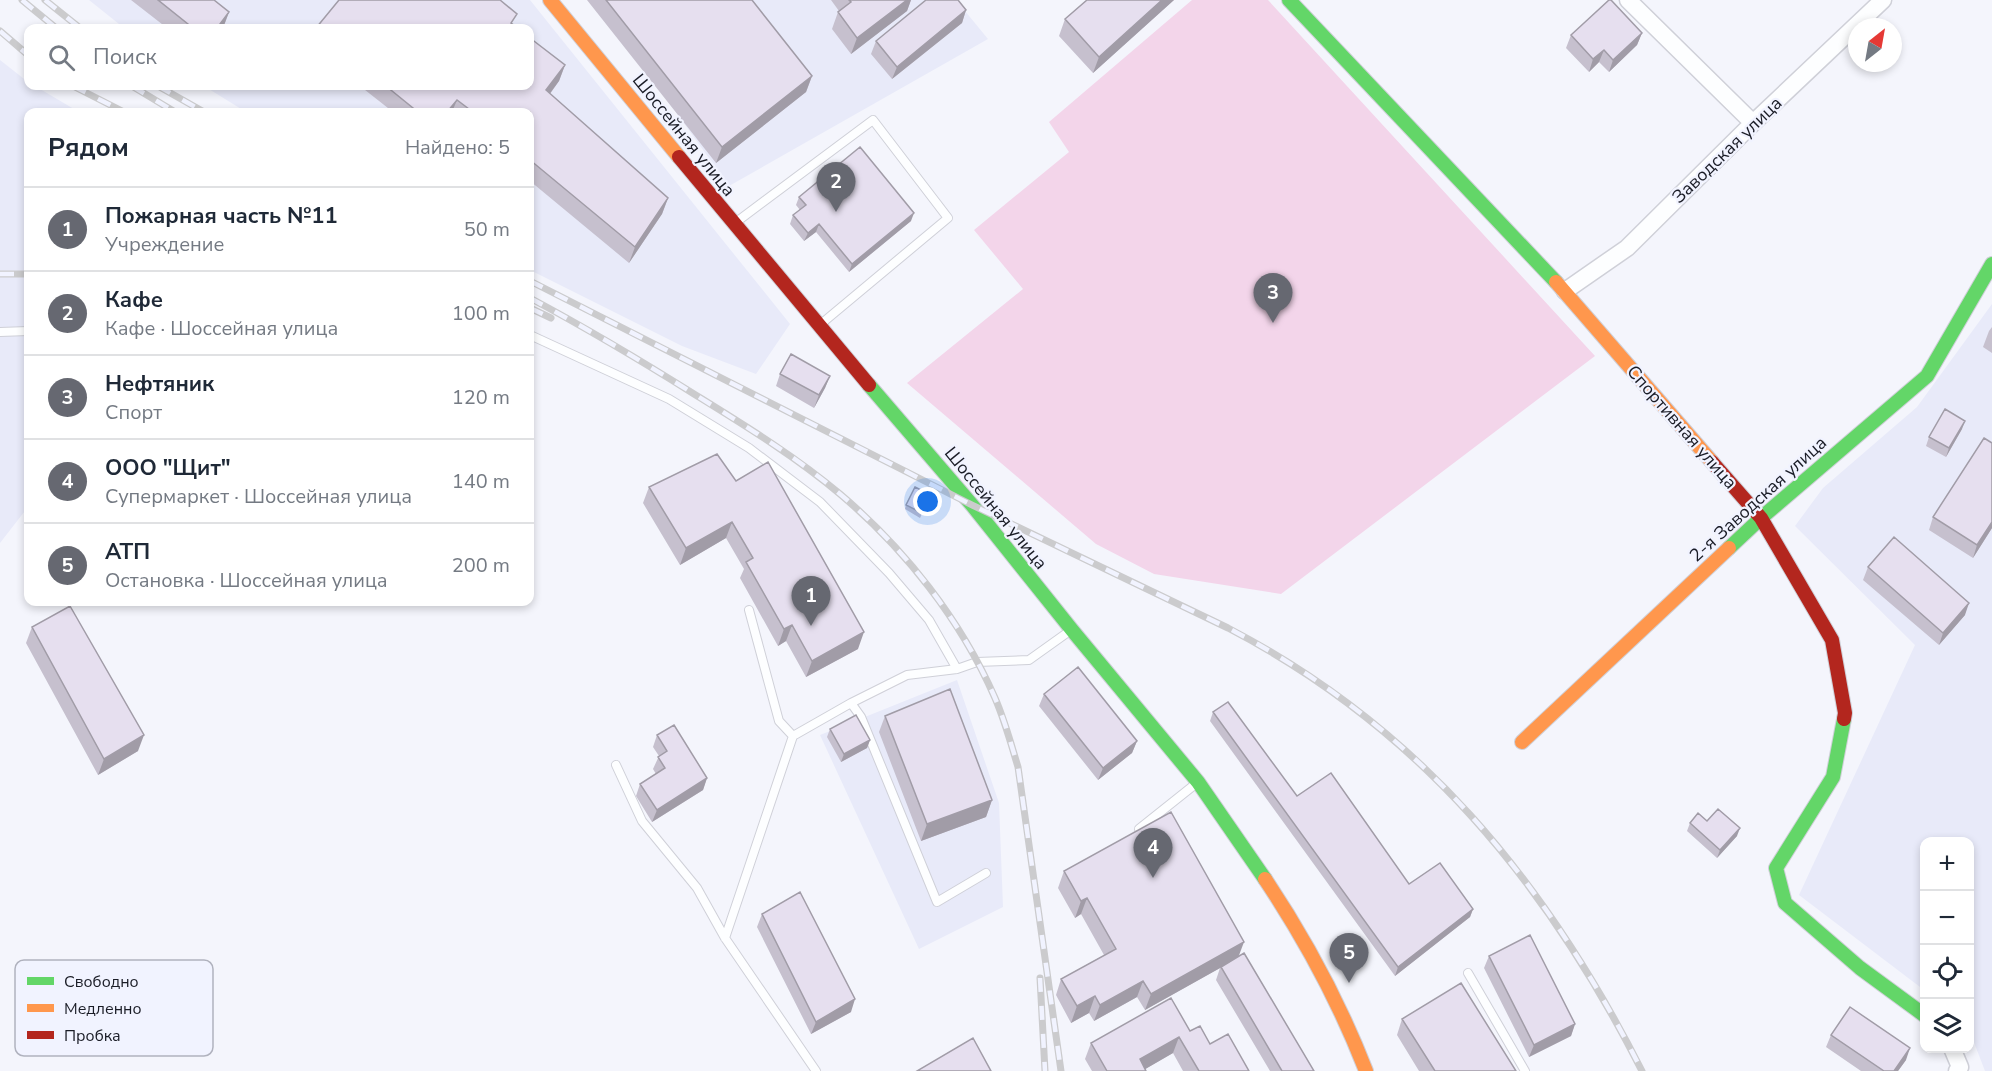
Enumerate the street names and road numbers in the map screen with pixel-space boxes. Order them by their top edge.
street label: Шоссейная улица [627,69,741,201]
street label: Заводская улица [1667,91,1787,209]
street label: Спортивная улица [1622,360,1742,494]
street label: 2-я Заводская улица [1684,431,1832,567]
street label: Шоссейная улица [939,442,1053,574]

